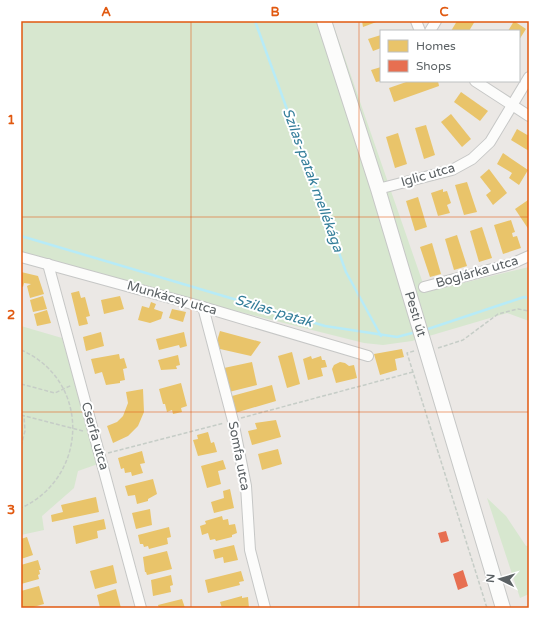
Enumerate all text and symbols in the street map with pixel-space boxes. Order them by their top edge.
text: A [101,4,111,20]
text: B [270,4,280,20]
text: C [439,4,449,20]
legend [380,30,520,82]
text: Homes [416,39,456,53]
text: Shops [416,59,451,73]
water label: Szilas-patak mellékága [279,106,347,255]
text: 1 [7,112,15,128]
street label: Iglic utca [399,160,457,190]
street label: Boglárka utca [434,253,520,291]
street label: Munkácsy utca [125,277,219,319]
street label: Pesti út [401,289,430,339]
water label: Szilas-patak [233,291,316,331]
text: 2 [7,307,15,323]
street label: Cserfa utca [78,400,112,472]
street label: Somfa utca [224,420,254,492]
text: 3 [7,502,15,518]
north arrow [480,559,520,599]
text: N [484,573,497,583]

